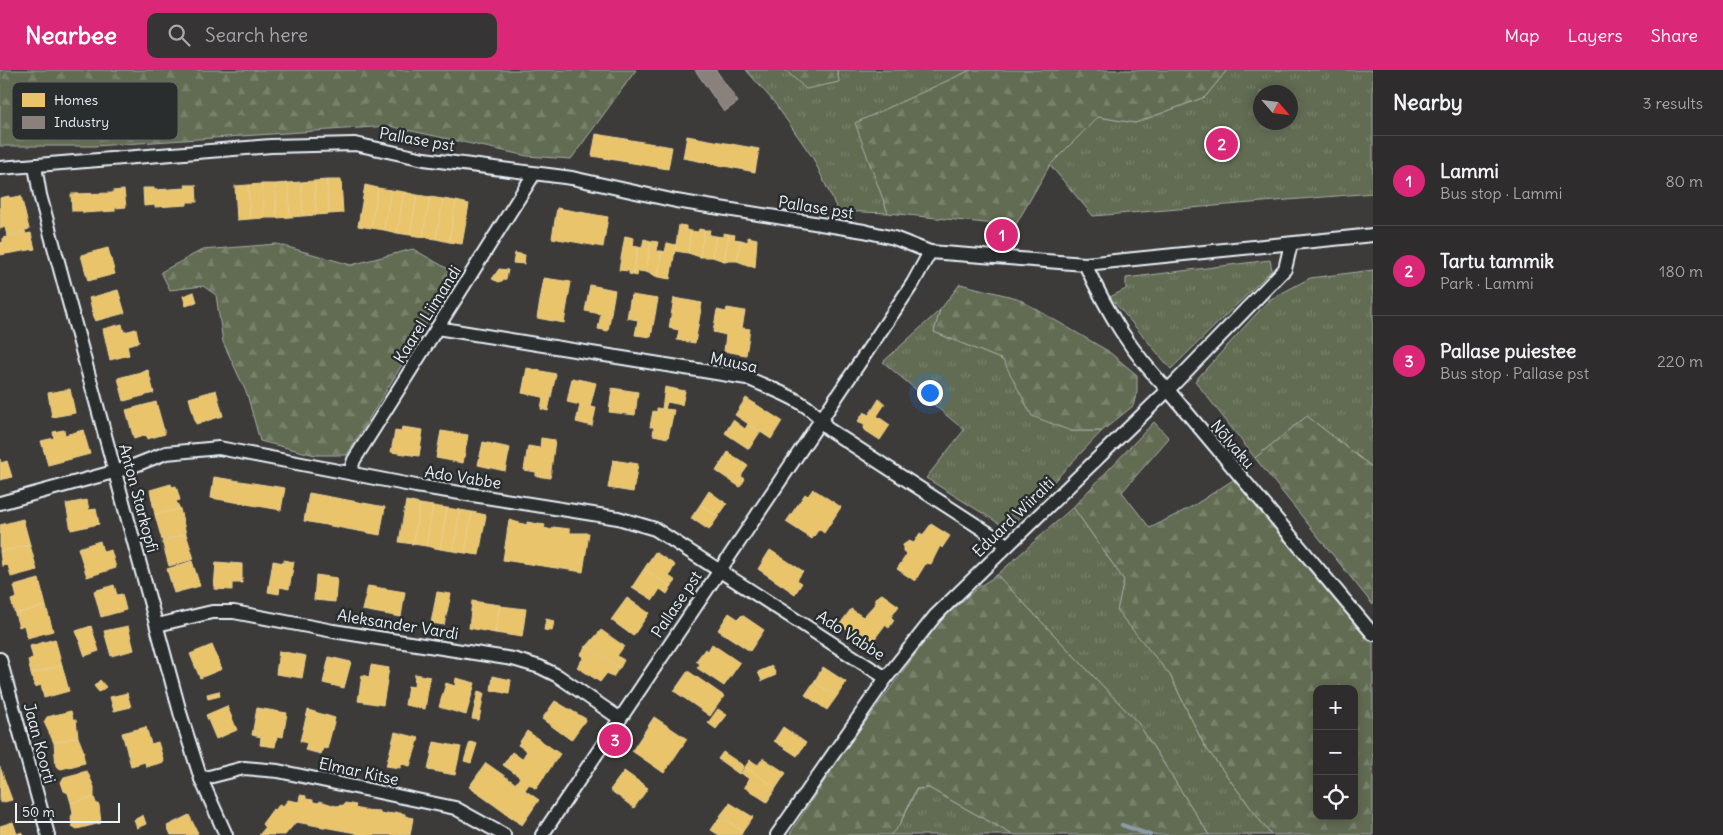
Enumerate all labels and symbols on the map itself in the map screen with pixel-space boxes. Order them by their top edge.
legend [12,82,178,140]
north arrow [1253,85,1298,130]
text: Homes [54,91,98,109]
text: Industry [54,113,109,131]
street label: Pallase pst [378,123,457,156]
pin: 2 [1206,125,1238,163]
street label: Pallase pst [777,191,856,223]
pin: 1 [986,216,1018,254]
street label: Kaarel Liimandi [389,261,465,367]
street label: Muusa [708,347,760,377]
your location [917,380,943,406]
street label: Nõlvaku [1207,415,1259,473]
street label: Anton Starkopfi [115,442,163,554]
street label: Ado Vabbe [423,461,503,493]
street label: Eduard Wiiralti [968,473,1058,561]
street label: Pallase pst [646,566,706,641]
street label: Aleksander Vardi [336,605,460,643]
street label: Ado Vabbe [813,606,889,664]
street label: Jaan Koorti [20,701,60,785]
pin: 3 [599,721,631,759]
street label: Elmar Kitse [317,753,401,789]
scale bar [15,800,120,823]

